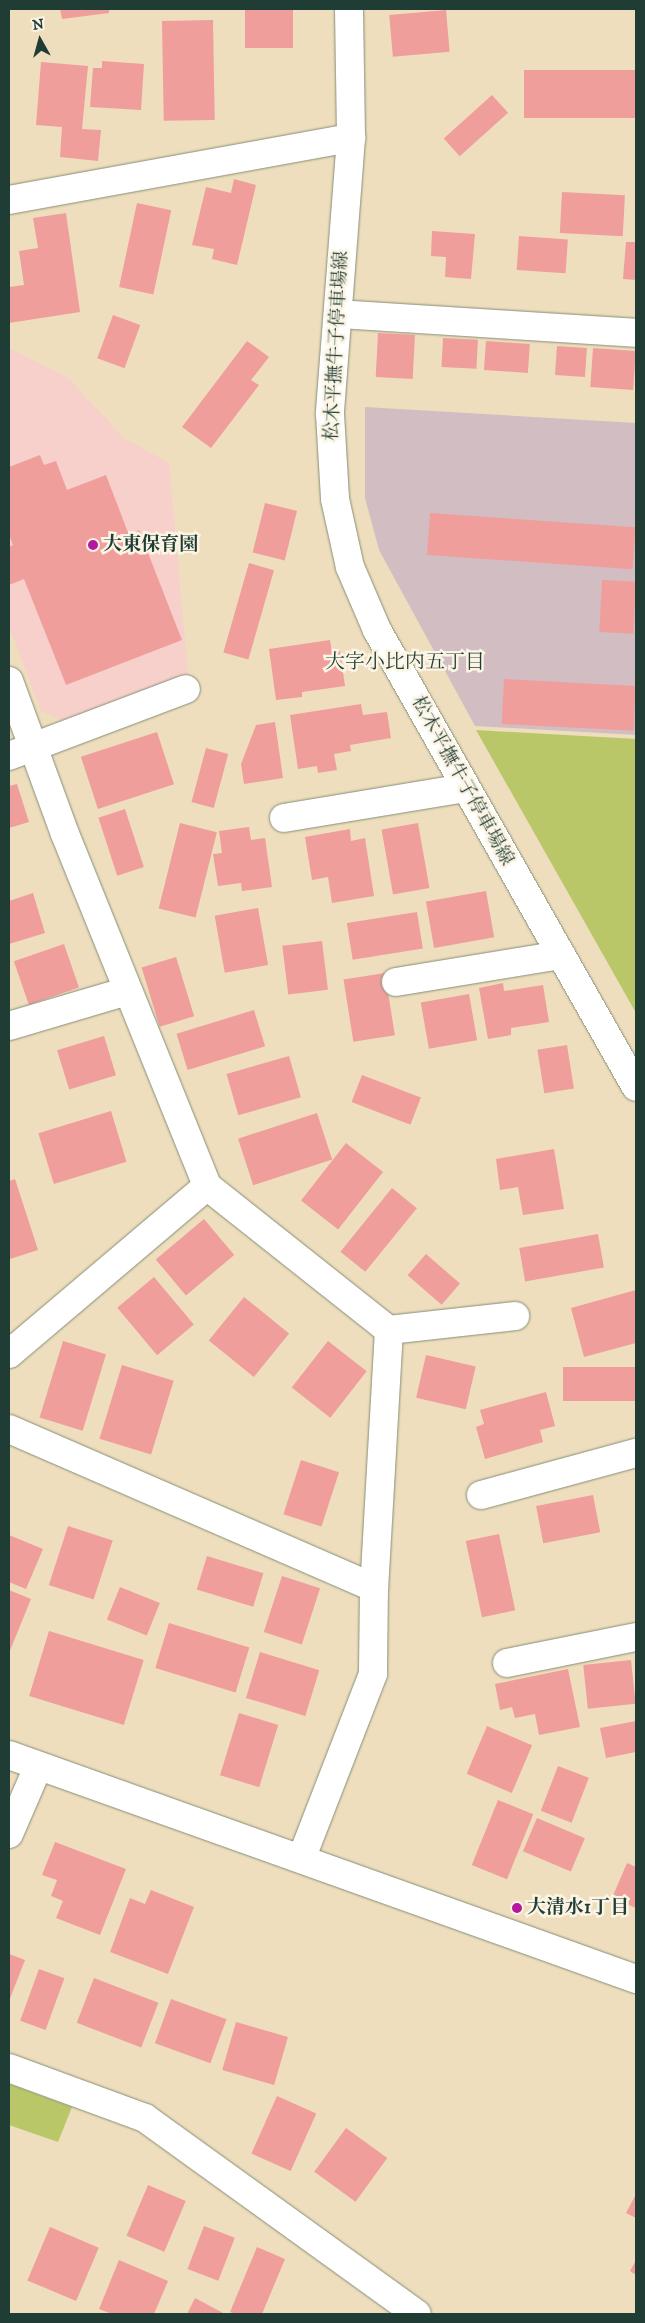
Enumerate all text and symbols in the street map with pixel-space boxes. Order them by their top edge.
north arrow [15,15,65,65]
text: N [31,15,45,35]
street label: 松木平撫牛子停車場線 [321,251,353,441]
place label: 大東保育園 [103,534,198,556]
marker: 大東保育園 [87,539,99,551]
district label: 大字小比内五丁目 [325,650,485,674]
street label: 松木平撫牛子停車場線 [406,692,518,870]
place label: 大清水1丁目 [527,1897,629,1919]
marker: 大清水1丁目 [511,1902,523,1914]

